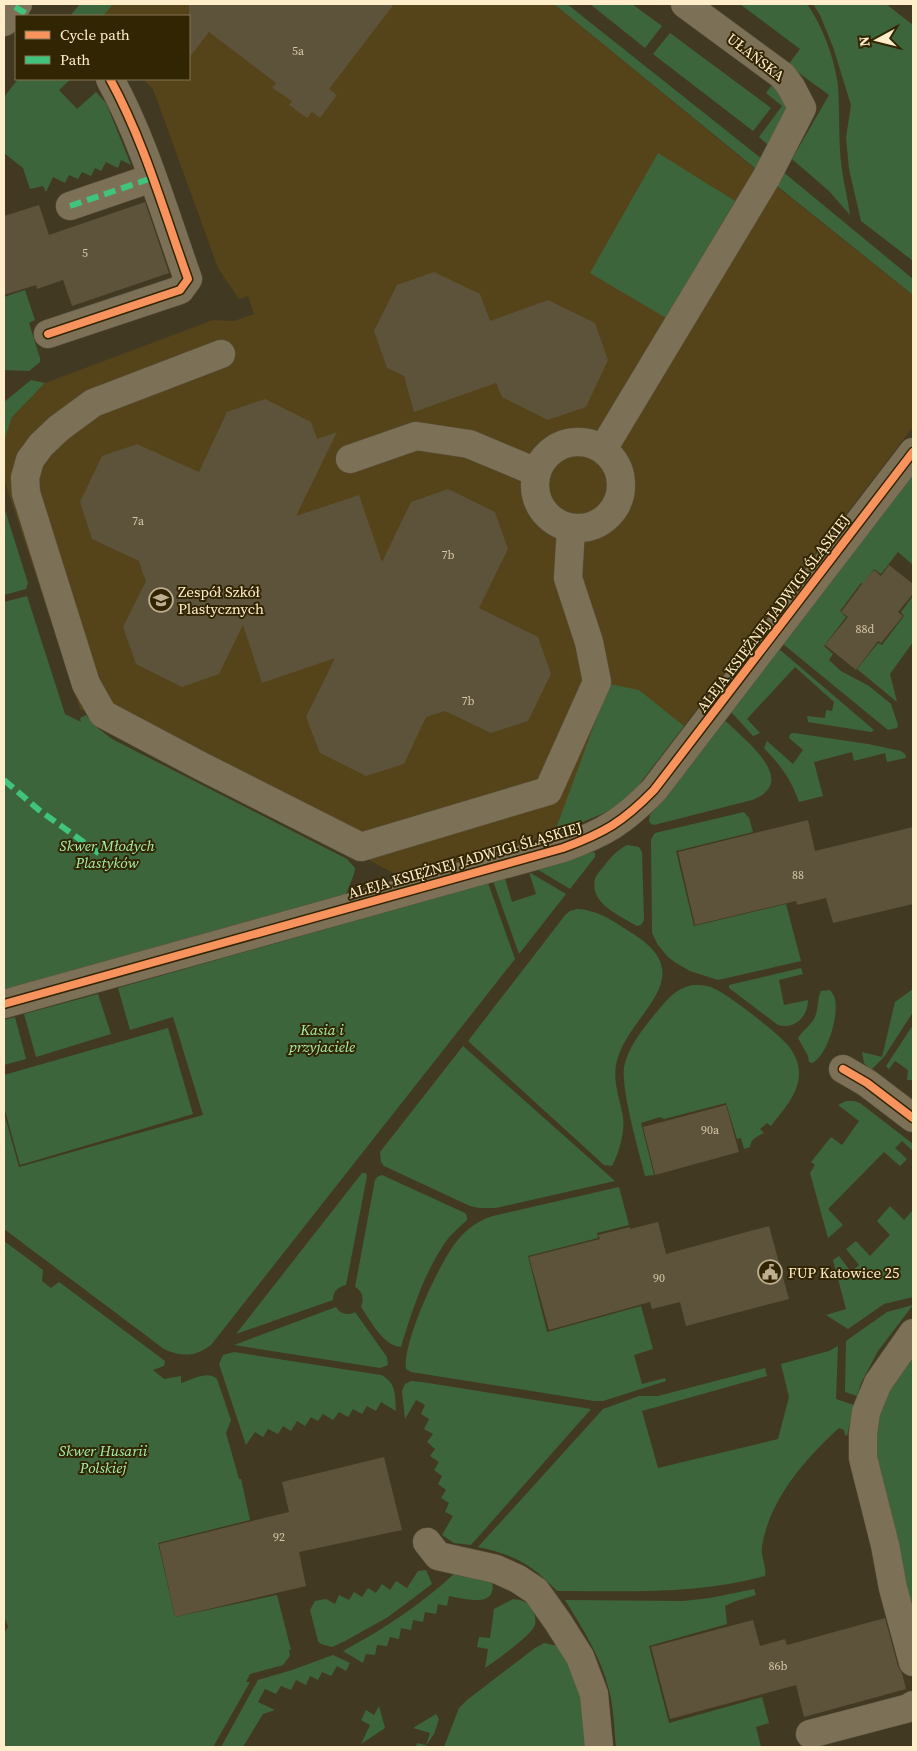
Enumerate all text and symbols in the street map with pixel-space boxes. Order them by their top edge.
legend [15,15,190,80]
north arrow [852,15,902,65]
text: Cycle path [60,24,130,45]
street label: UŁAŃSKA [723,28,789,86]
text: N [854,35,875,48]
house number: 5a [292,43,305,59]
text: Path [60,49,90,70]
house number: 5 [82,245,88,261]
street label: ALEJA KSIĘŻNEJ JADWIGI ŚLĄSKIEJ [691,509,855,716]
house number: 7a [132,513,145,529]
house number: 7b [442,547,455,563]
place label: Zespół Szkół Plastycznych [178,581,264,619]
school or university icon: Zespół Szkół Plastycznych [148,587,174,613]
house number: 88d [856,621,875,637]
house number: 7b [462,693,475,709]
street label: ALEJA KSIĘŻNEJ JADWIGI ŚLĄSKIEJ [345,816,585,904]
park label: Skwer Młodych Plastyków [59,835,155,873]
house number: 88 [792,867,804,883]
park label: Kasia i przyjaciele [287,1019,355,1057]
house number: 90a [701,1122,720,1138]
public building icon: FUP Katowice 25 [757,1259,783,1285]
place label: FUP Katowice 25 [788,1262,900,1283]
house number: 90 [653,1270,665,1286]
park label: Skwer Husarii Polskiej [59,1440,148,1478]
house number: 92 [273,1529,285,1545]
house number: 86b [769,1658,788,1674]

